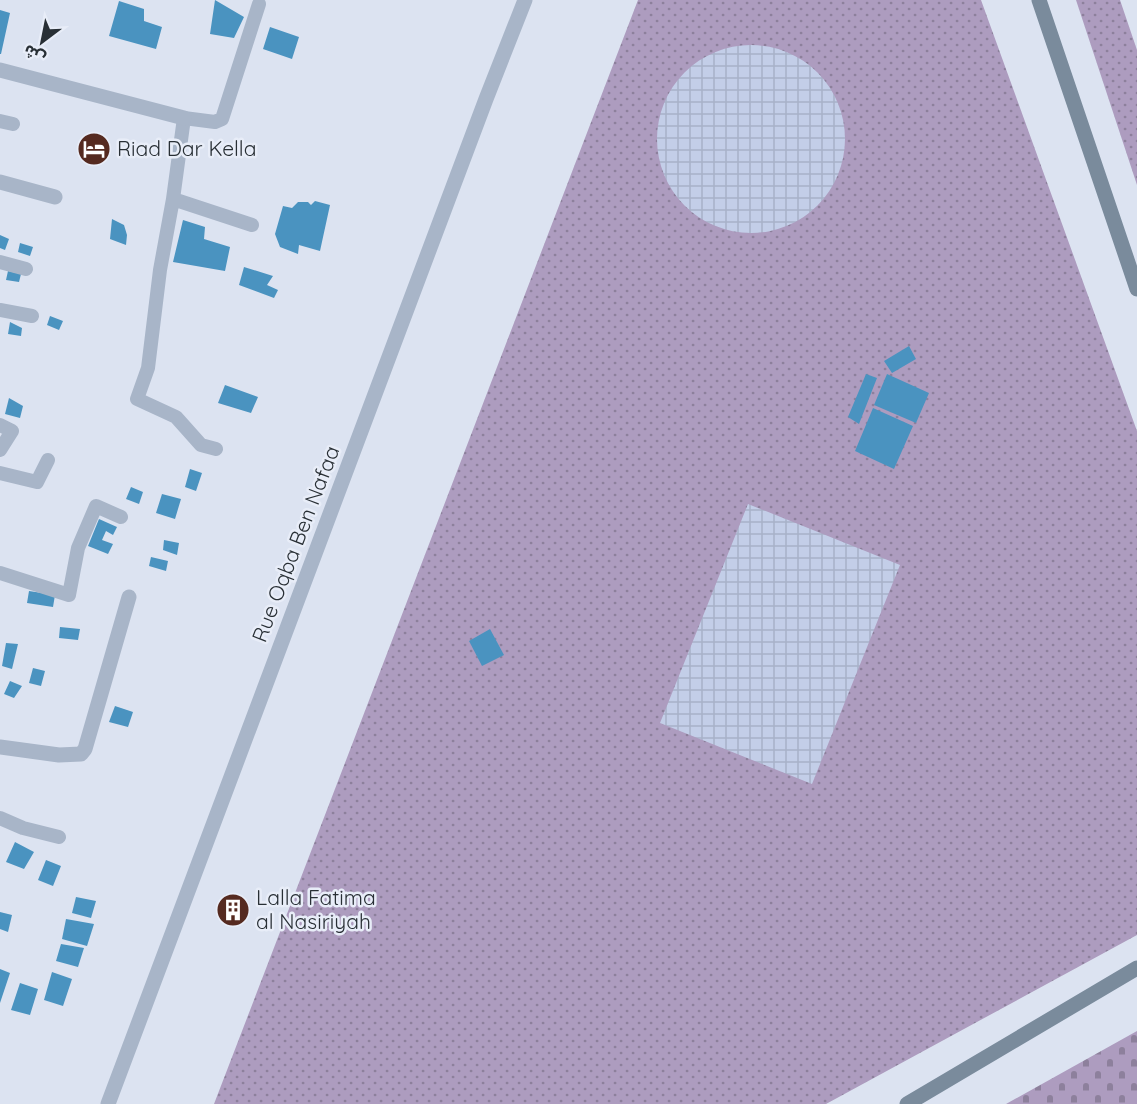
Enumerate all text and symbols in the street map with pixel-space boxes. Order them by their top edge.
north arrow [12,12,72,72]
text: ش [19,40,49,69]
hotel icon: Riad Dar Kella [76,131,112,167]
place label: Riad Dar Kella [117,135,256,161]
street label: Rue Oqba Ben Nafaa [246,442,345,645]
place label: Lalla Fatima al Nasiriyah [256,884,376,934]
building icon: Lalla Fatima al Nasiriyah [215,892,251,928]

